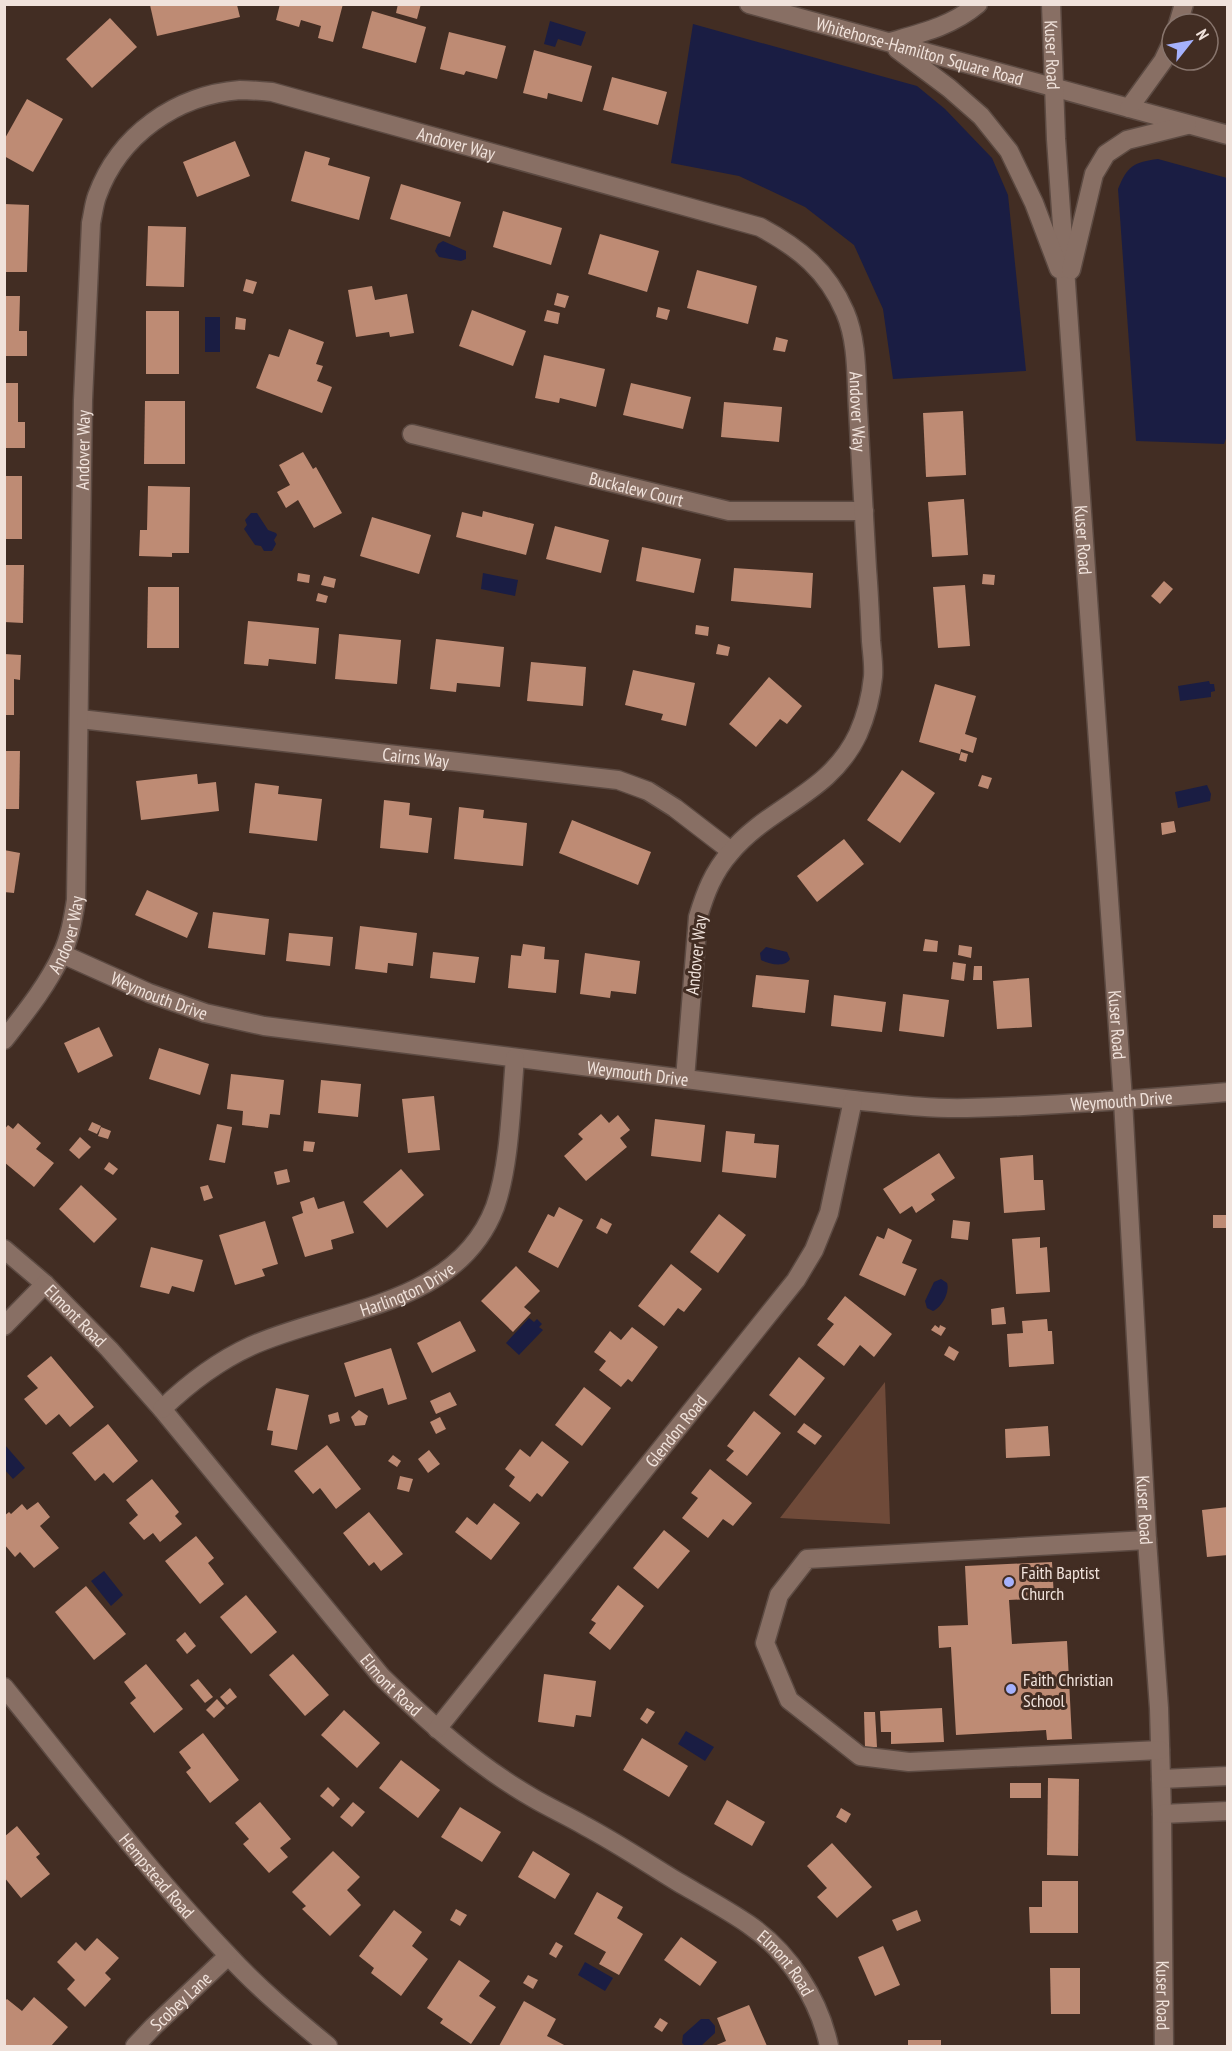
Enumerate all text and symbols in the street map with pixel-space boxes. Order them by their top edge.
street label: Whitehorse-Hamilton Square Road [813,11,1026,90]
north arrow [1160,12,1220,72]
street label: Kuser Road [1040,20,1066,90]
text: N [1192,25,1214,43]
street label: Andover Way [414,121,498,165]
street label: Andover Way [845,371,872,452]
street label: Andover Way [70,409,94,490]
street label: Buckalew Court [587,466,686,511]
street label: Kuser Road [1070,505,1098,575]
street label: Cairns Way [381,742,451,772]
street label: Andover Way [43,895,88,977]
street label: Andover Way [680,914,712,996]
street label: Weymouth Drive [107,966,211,1025]
street label: Kuser Road [1104,989,1132,1060]
street label: Weymouth Drive [586,1055,690,1091]
street label: Weymouth Drive [1070,1085,1173,1115]
street label: Harlington Drive [357,1257,459,1321]
street label: Elmont Road [40,1279,112,1352]
street label: Glendon Road [640,1390,712,1472]
street label: Kuser Road [1132,1475,1159,1545]
place label: Faith Baptist Church [1021,1561,1100,1605]
marker: Faith Baptist Church [1002,1575,1016,1589]
street label: Elmont Road [356,1649,427,1721]
place label: Faith Christian School [1023,1668,1113,1712]
marker: Faith Christian School [1004,1682,1018,1696]
street label: Hempstead Road [115,1828,200,1923]
street label: Elmont Road [753,1924,820,2000]
street label: Kuser Road [1152,1961,1175,2030]
street label: Scobey Lane [145,1966,216,2036]

